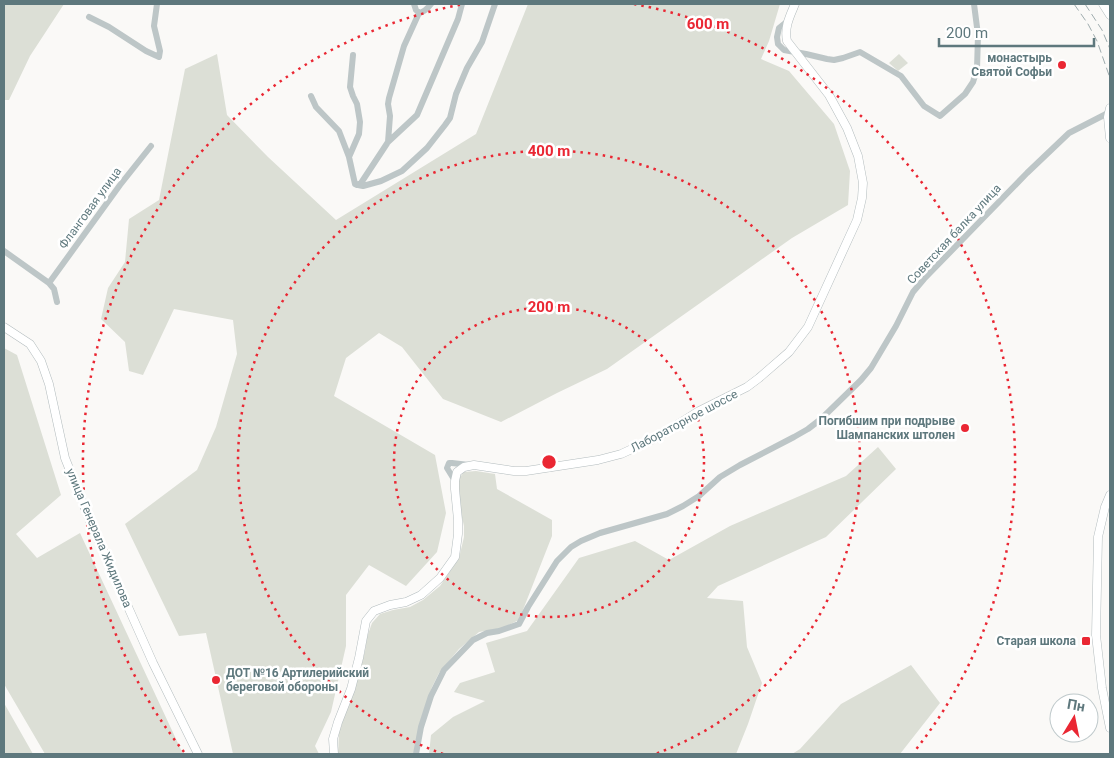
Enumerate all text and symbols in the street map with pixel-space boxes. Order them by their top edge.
text: 600 m [687,15,729,33]
scale bar [939,15,1094,47]
text: 200 m [946,24,988,42]
place label: монастырь Святой Софьи [971,51,1052,79]
marker: монастырь Святой Софьи [1056,59,1068,71]
text: 400 m [528,142,570,160]
street label: Фланговая улица [56,165,124,251]
street label: Советская балка улица [904,181,1004,287]
text: 200 m [528,298,570,316]
street label: Лабораторное шоссе [628,387,740,455]
place label: Погибшим при подрыве Шампанских штолен [818,414,956,442]
marker: Погибшим при подрыве Шампанских штолен [959,422,971,434]
centre of rings [540,453,558,471]
street label: улица Генерала Жидилова [63,466,135,610]
place label: Старая школа [997,634,1077,648]
marker: Старая школа [1080,635,1092,647]
place label: ДОТ №16 Артилерийский береговой обороны [226,666,369,694]
marker: ДОТ №16 Артилерийский береговой обороны [210,674,222,686]
north arrow [1049,693,1099,743]
text: Пн [1066,696,1086,715]

